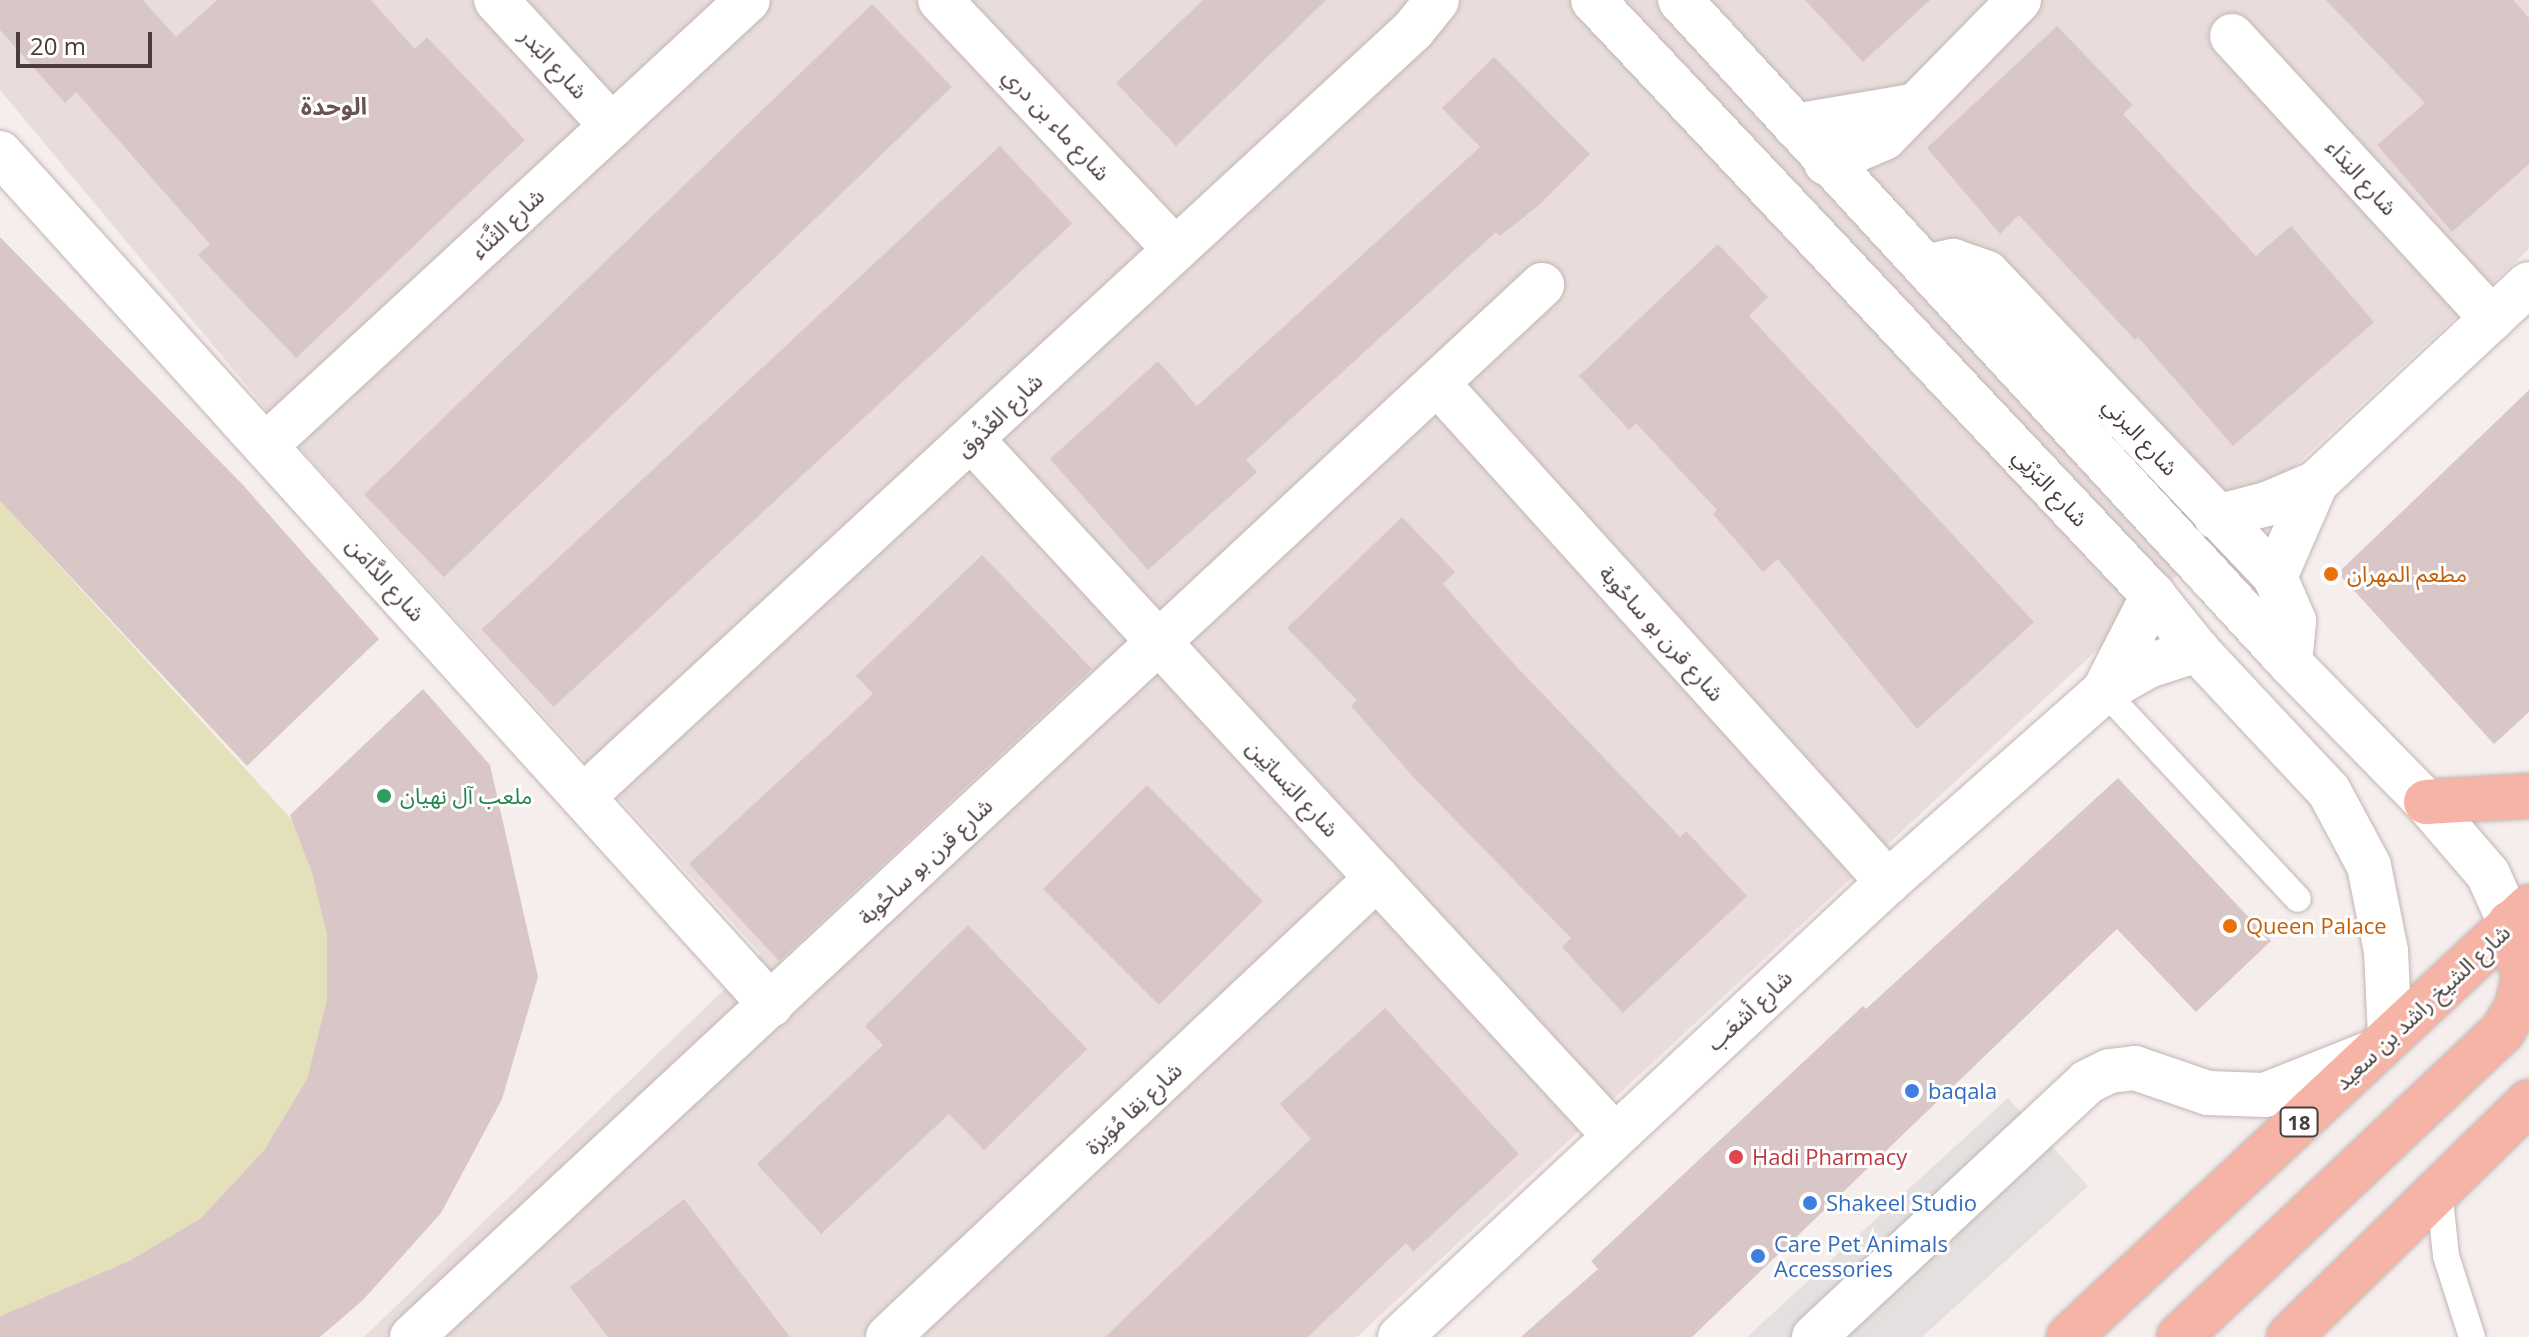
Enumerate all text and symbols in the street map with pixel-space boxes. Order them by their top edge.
scale bar [20,16,156,66]
street label: شارع البَدر [515,22,593,104]
text: 20 m [30,29,86,62]
street label: شارع ماء بن دري [998,62,1116,186]
district label: الوحدة [301,92,367,120]
street label: شارع النِدَاء [2321,134,2403,220]
street label: شارع الثَّنَاء [465,182,549,264]
street label: شارع العُذُوق [950,367,1048,463]
street label: شارع البرني [2098,391,2184,481]
street label: شارع البَرْنِي [2008,442,2094,532]
street label: شارع الدَّامَن [341,531,431,627]
street label: شارع قرن بو ساحُوبة [1594,560,1730,706]
place label: مطعم المهران [2347,561,2467,587]
marker: مطعم المهران [2322,565,2340,583]
street label: شارع البَساتِين [1241,734,1345,842]
place label: ملعب آل نهيان [400,783,532,809]
marker: ملعب آل نهيان [375,787,393,805]
street label: شارع قرن بو ساحُوبة [853,792,997,930]
place label: Queen Palace [2246,913,2387,939]
marker: Queen Palace [2221,917,2239,935]
street label: شارع الشيخ راشد بن سعيد [2329,919,2515,1095]
street label: شارع أشعَب [1701,964,1797,1056]
street label: شارع نِقا مُوَيزة [1079,1056,1187,1160]
place label: baqala [1928,1078,1997,1104]
marker: baqala [1903,1082,1921,1100]
road number: 18 [2279,1106,2319,1138]
place label: Hadi Pharmacy [1752,1144,1907,1170]
marker: Hadi Pharmacy [1727,1148,1745,1166]
place label: Shakeel Studio [1826,1190,1977,1216]
marker: Shakeel Studio [1801,1194,1819,1212]
place label: Care Pet Animals Accessories [1774,1230,1948,1282]
marker: Care Pet Animals Accessories [1749,1247,1767,1265]

